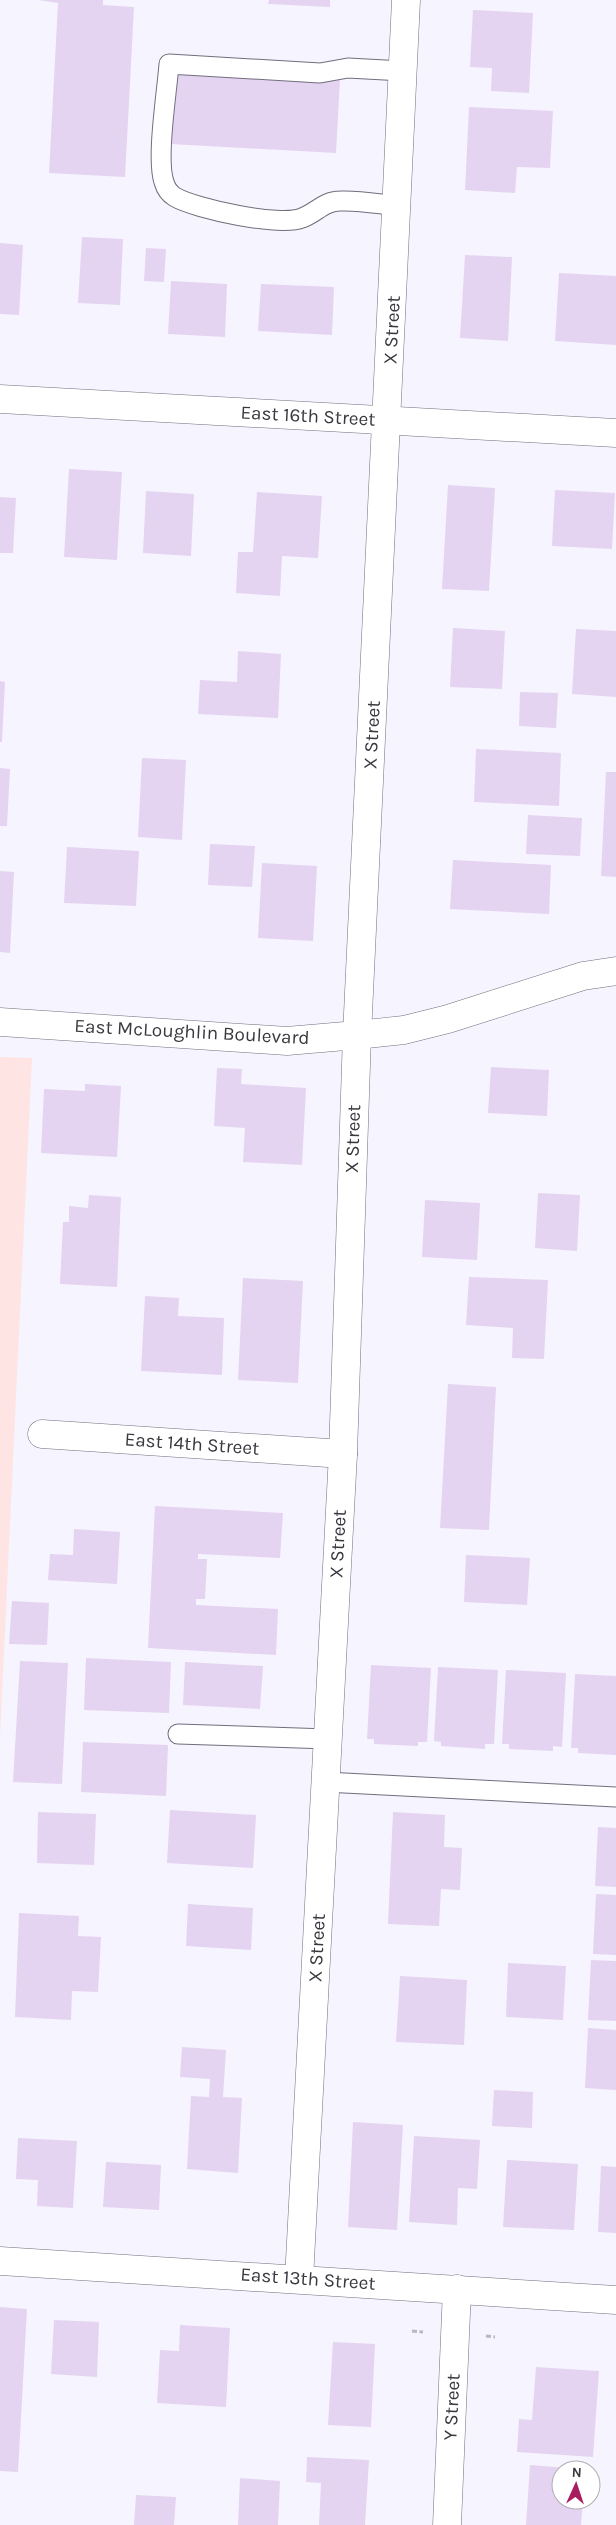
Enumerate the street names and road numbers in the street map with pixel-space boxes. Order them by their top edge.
street label: X Street [379,295,405,365]
street label: East 16th Street [240,401,376,431]
street label: X Street [359,700,385,770]
street label: East McLoughlin Boulevard [74,1015,310,1049]
street label: X Street [341,1104,365,1174]
street label: East 14th Street [124,1428,260,1460]
street label: X Street [325,1509,351,1579]
street label: X Street [304,1913,330,1983]
street label: East 13th Street [240,2263,376,2295]
street label: Y Street [439,2373,465,2441]

